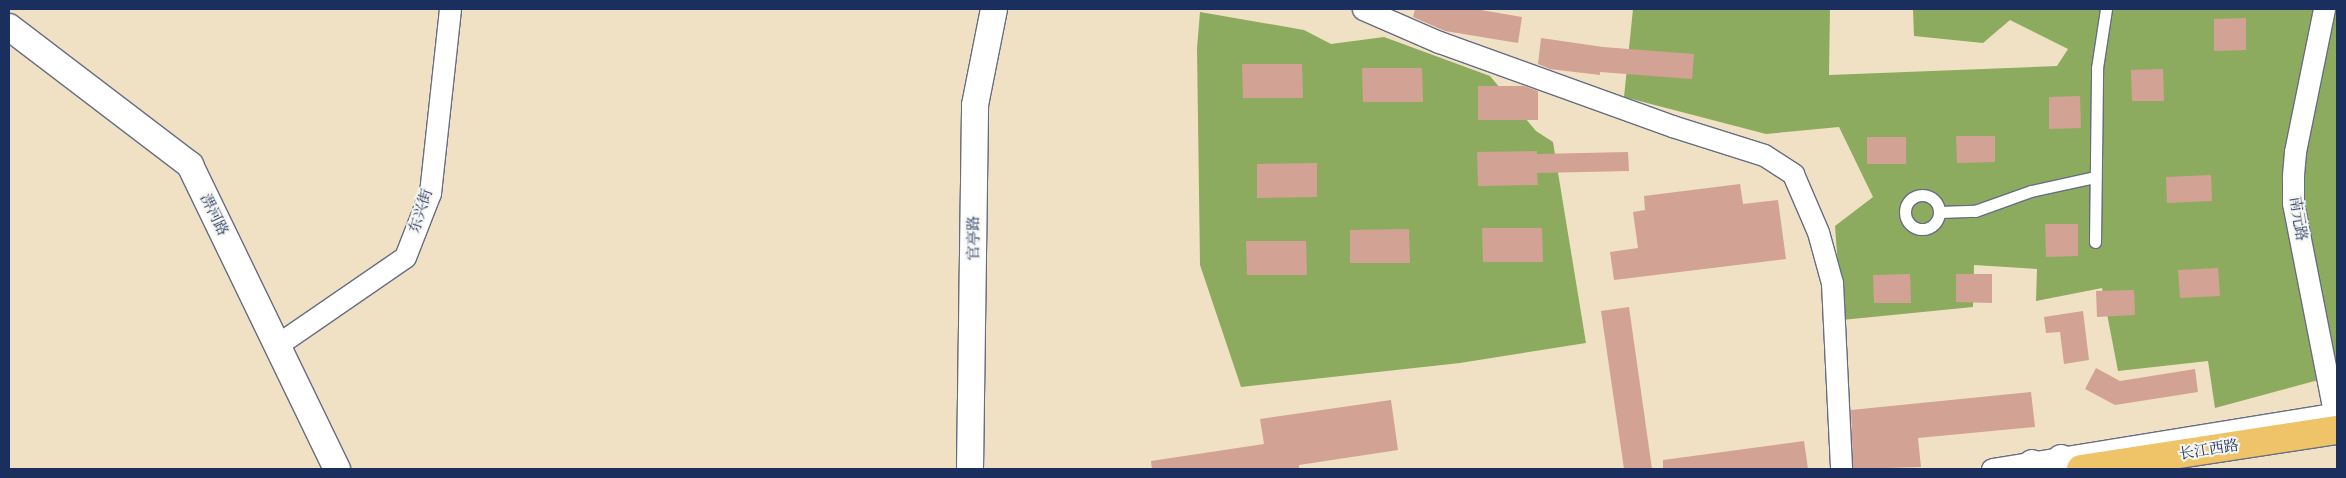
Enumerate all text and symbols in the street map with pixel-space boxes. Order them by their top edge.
street label: 东兴街 [405,187,437,235]
street label: 淠河路 [196,191,232,239]
street label: 南元路 [2286,195,2310,243]
street label: 官亭路 [965,216,983,260]
street label: 长江西路 [2178,436,2240,464]

